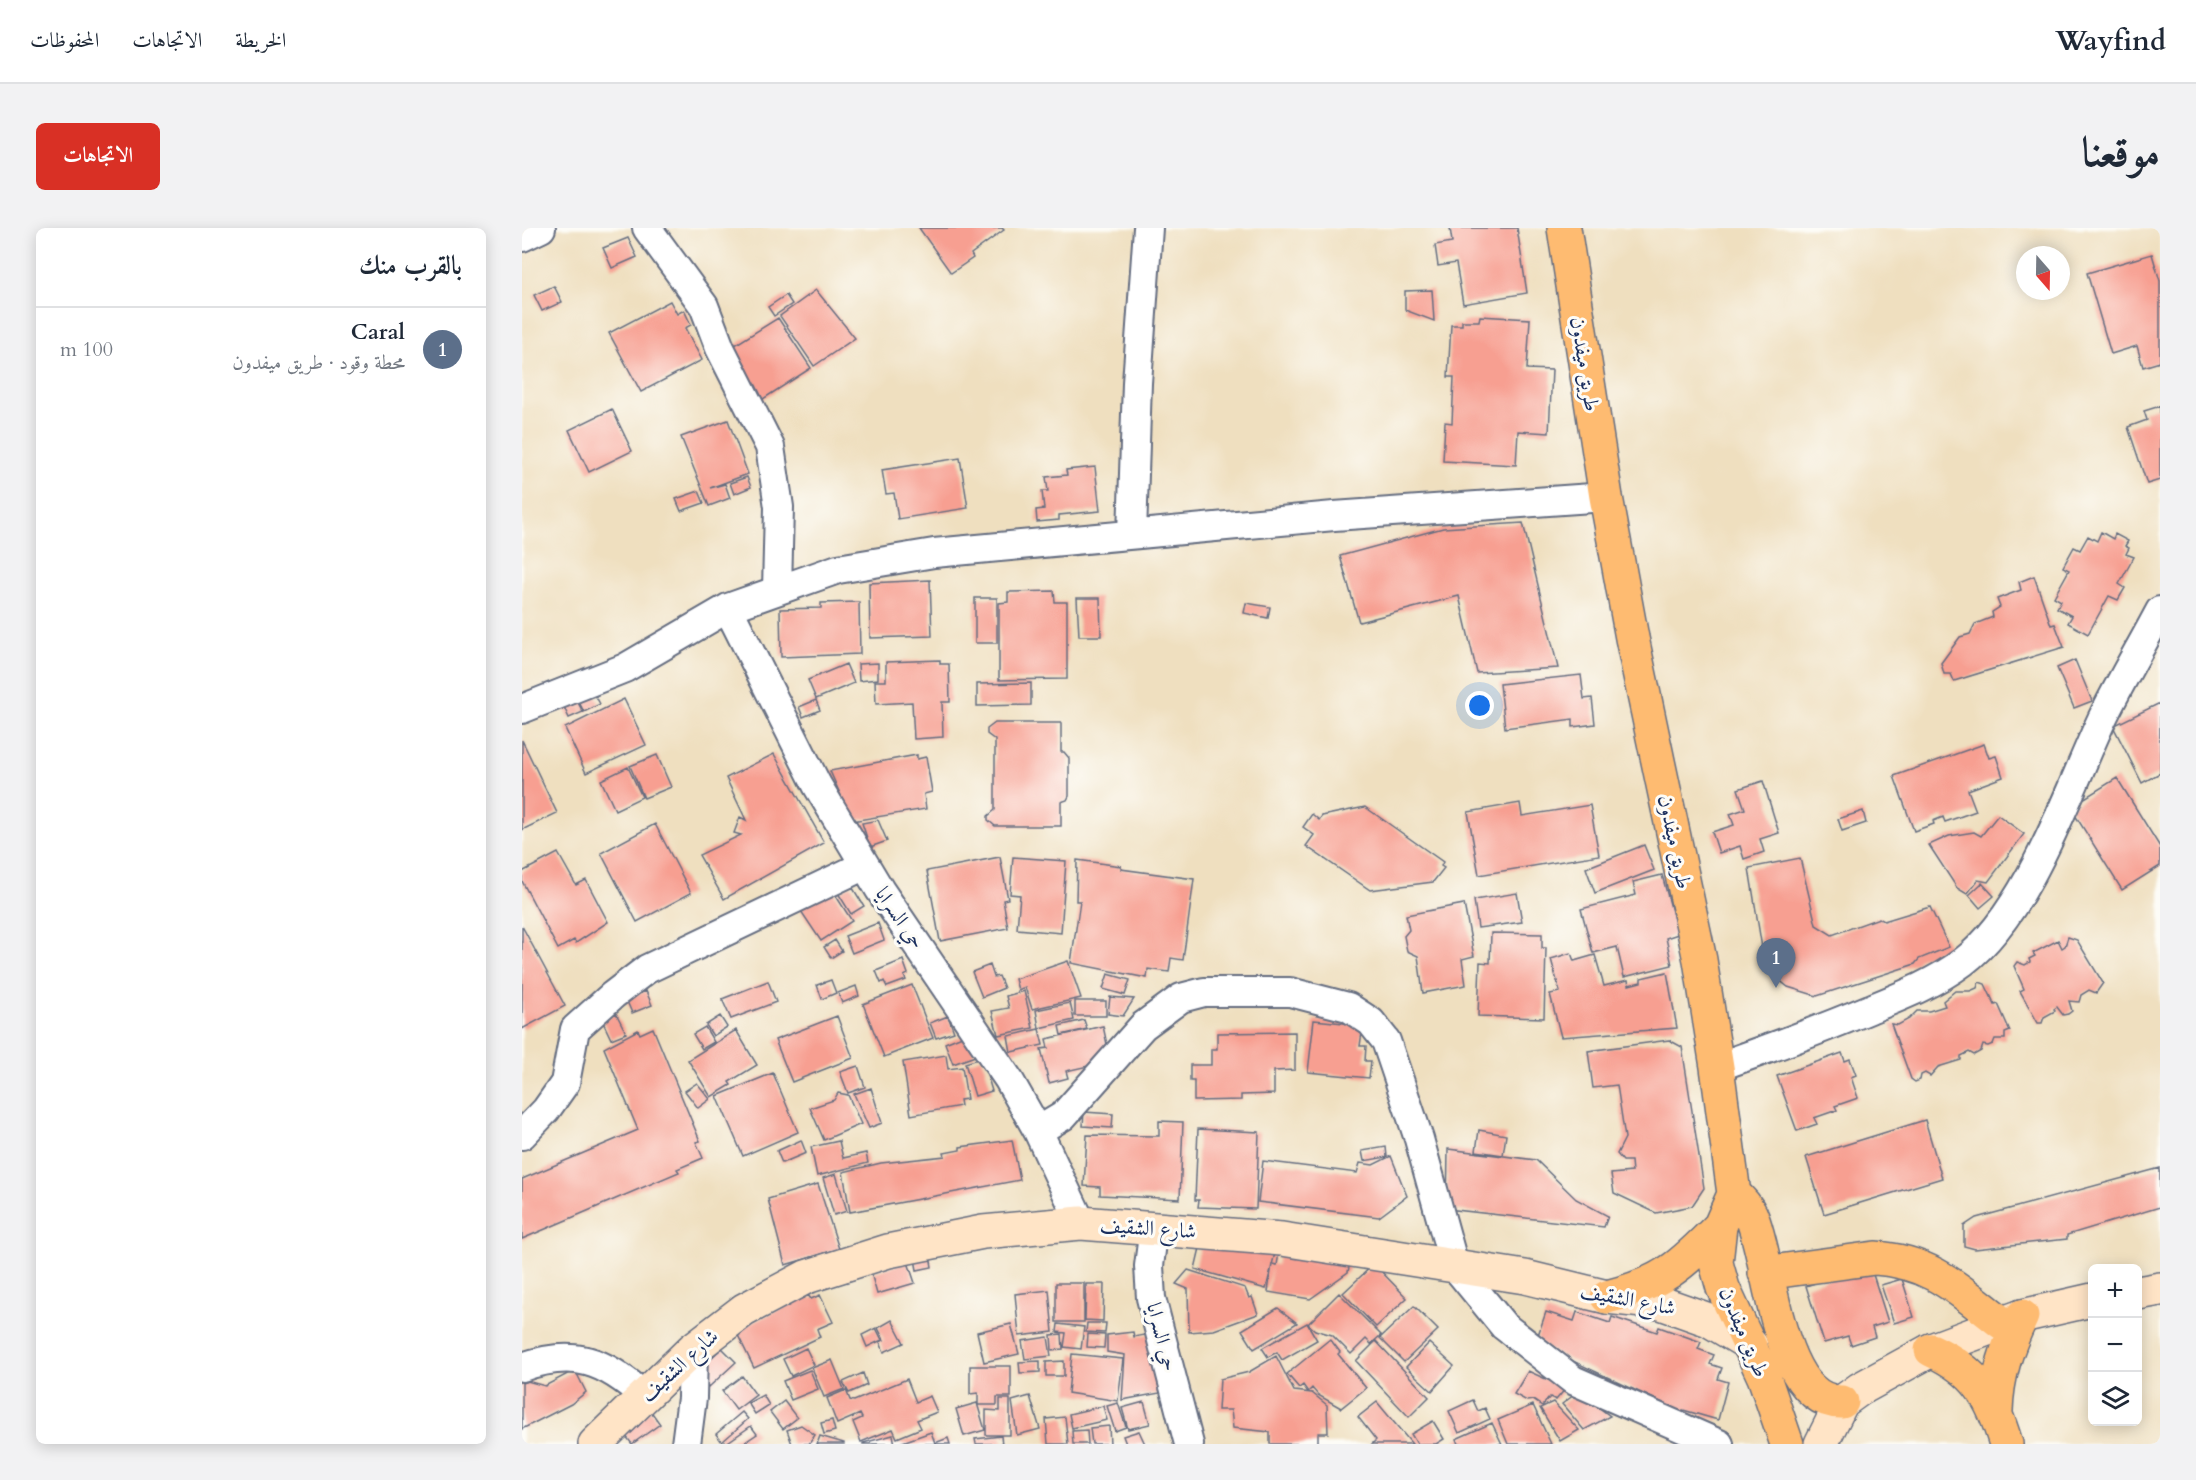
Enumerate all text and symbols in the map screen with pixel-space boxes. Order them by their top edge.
text: Wayfind [2055,22,2166,60]
text: المحفوظات [30,26,99,55]
text: الاتجاهات [132,26,202,55]
text: الخريطة [235,26,286,55]
button: الاتجاهات [36,123,160,190]
text: موقعنا [2082,124,2160,181]
north arrow [2016,246,2070,300]
text: بالقرب منك [359,248,462,283]
street label: طريق ميفدون [1563,315,1606,414]
text: Caral [351,317,405,347]
text: 100 m [60,336,113,363]
text: 1 [437,336,448,363]
text: محطة وقود · طريق ميفدون [232,349,405,376]
your location [1465,691,1494,720]
street label: طريق ميفدون [1650,792,1699,892]
street label: حي السرايا [866,881,931,956]
pin: 1 [1756,938,1796,988]
street label: شارع الشقيف [1099,1211,1197,1249]
map controls [2088,1264,2142,1426]
button: + [2088,1264,2142,1318]
street label: شارع الشقيف [1577,1276,1678,1326]
street label: طريق ميفدون [1712,1283,1776,1382]
street label: حي السرايا [1137,1300,1184,1375]
button: − [2088,1318,2142,1372]
street label: شارع الشقيف [634,1322,727,1411]
button: layers [2088,1372,2142,1426]

